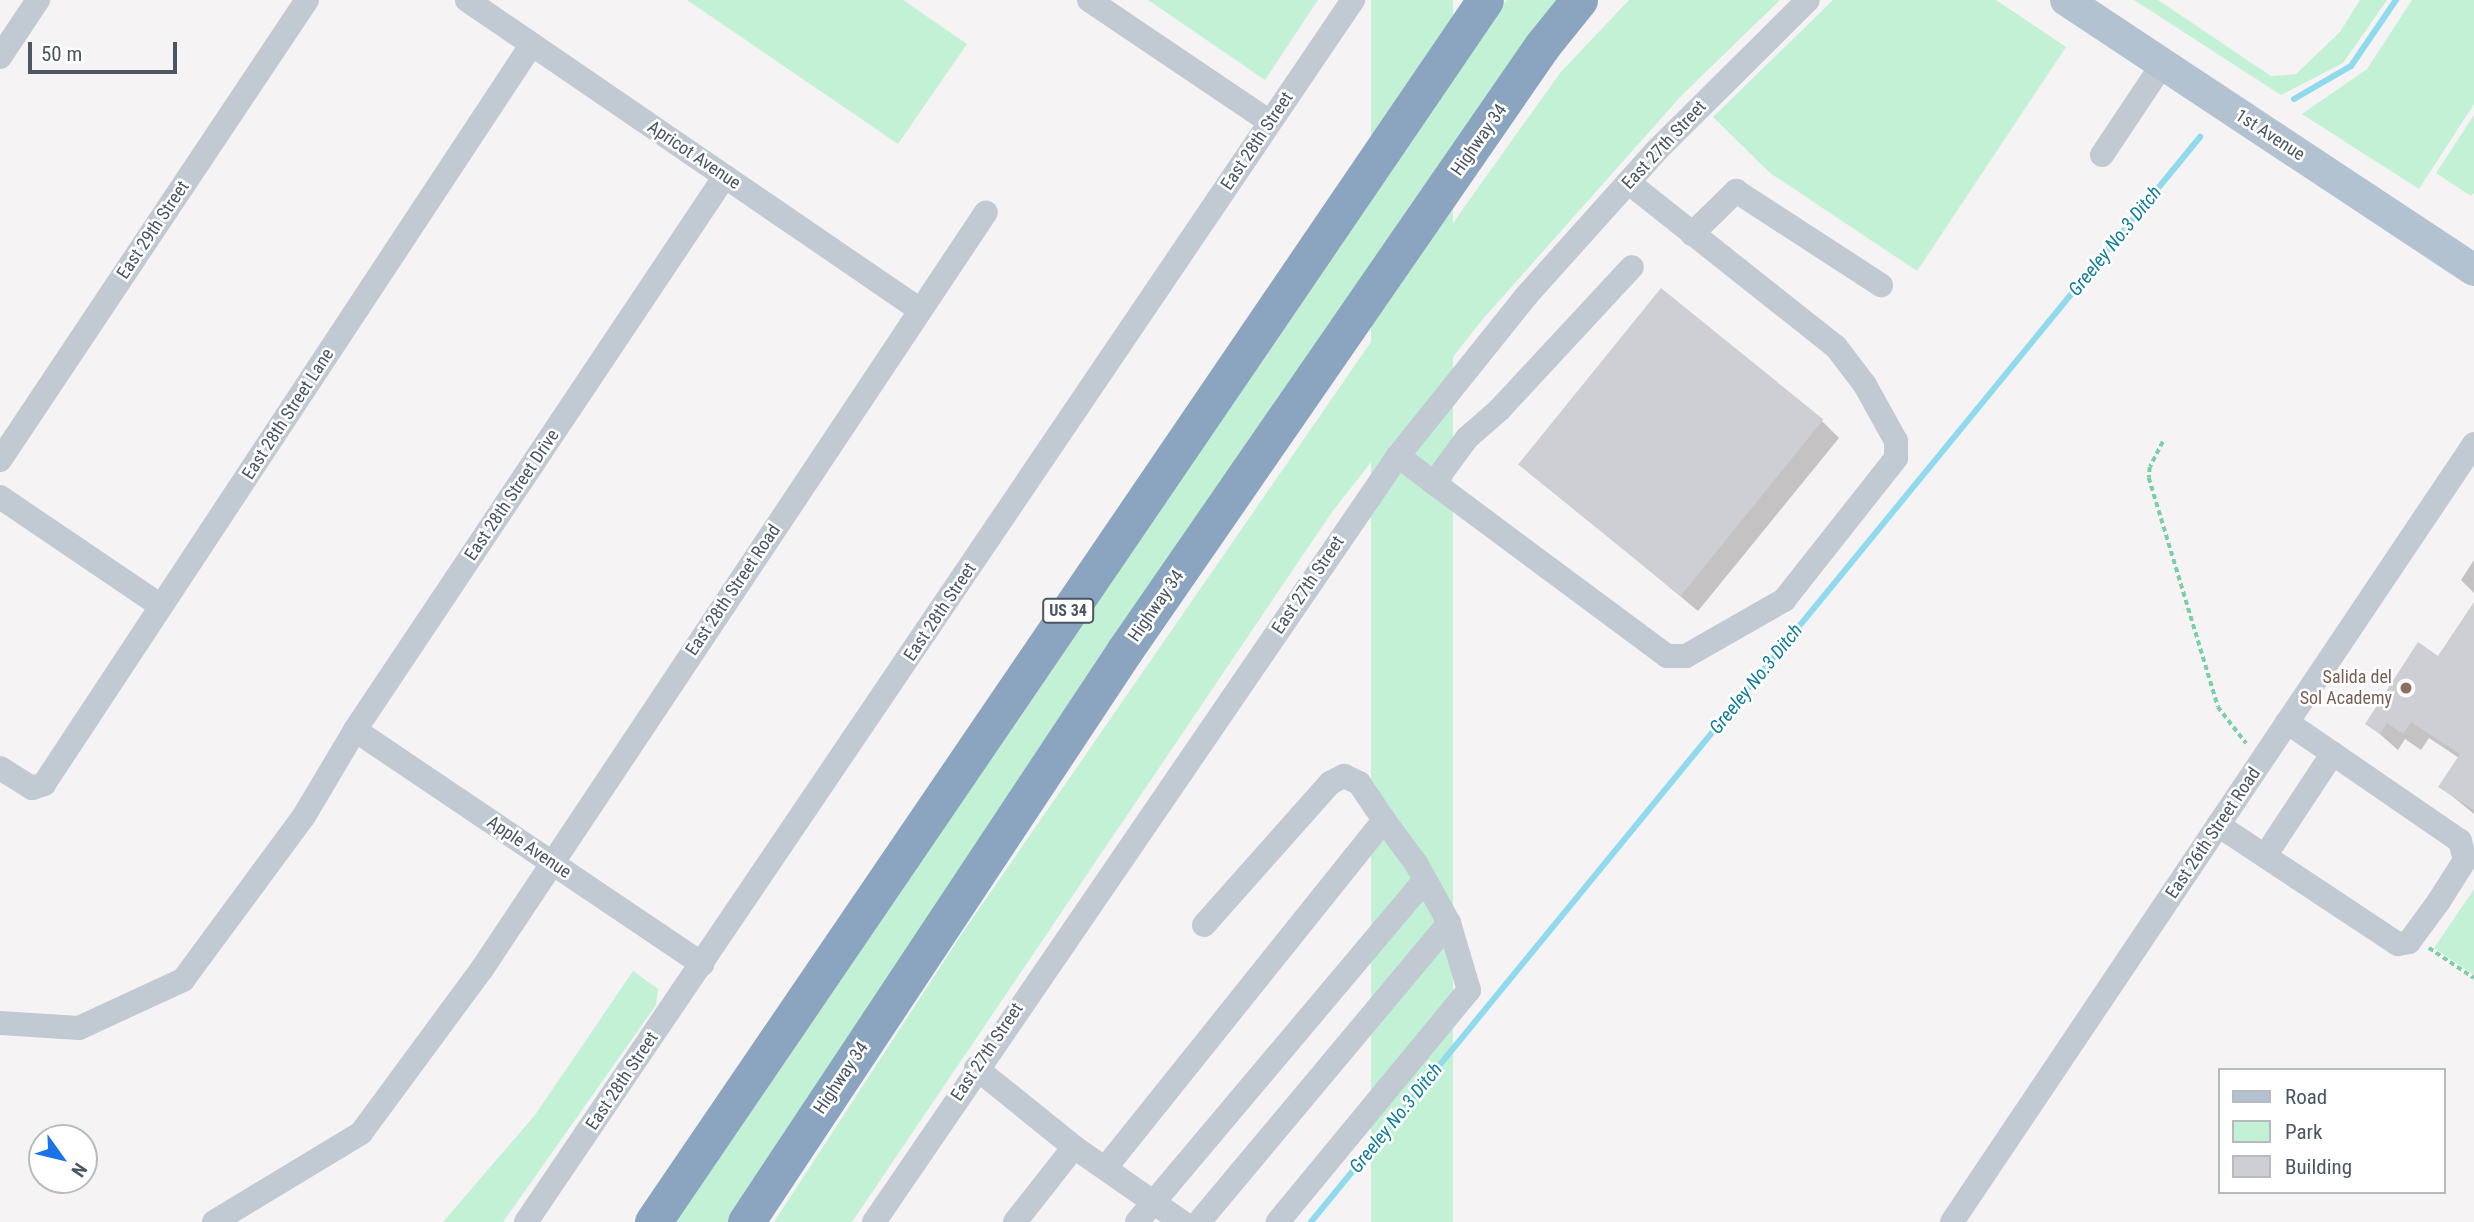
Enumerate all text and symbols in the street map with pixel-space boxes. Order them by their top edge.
scale bar [32,28,180,72]
text: 50 m [41,42,82,66]
street label: East 28th Street [1216,88,1298,194]
street label: East 27th Street [1617,96,1711,194]
street label: Highway 34 [1447,100,1511,180]
street label: 1st Avenue [2231,105,2309,165]
street label: Apricot Avenue [643,116,745,194]
street label: East 29th Street [112,177,194,283]
water label: Greeley No.3 Ditch [2064,181,2166,301]
street label: East 28th Street Lane [238,344,338,484]
street label: East 28th Street Drive [460,425,564,565]
street label: East 28th Street Road [681,520,785,660]
street label: East 27th Street [1267,532,1349,638]
street label: East 28th Street [899,559,981,665]
street label: Highway 34 [1124,566,1188,646]
road number: US 34 [1042,598,1094,624]
water label: Greeley No.3 Ditch [1705,619,1807,739]
place label: Salida del Sol Academy [2300,667,2392,710]
marker: Salida del Sol Academy [2398,680,2414,696]
street label: East 26th Street Road [2161,763,2265,903]
street label: Apple Avenue [483,811,575,883]
street label: East 27th Street [946,999,1028,1105]
street label: East 28th Street [581,1028,663,1134]
street label: Highway 34 [809,1038,873,1118]
water label: Greeley No.3 Ditch [1345,1058,1447,1178]
legend [2218,1068,2446,1194]
text: Road [2285,1085,2327,1109]
text: Park [2285,1120,2322,1144]
north arrow [28,1124,98,1194]
text: Building [2285,1155,2352,1179]
text: N [66,1159,92,1181]

